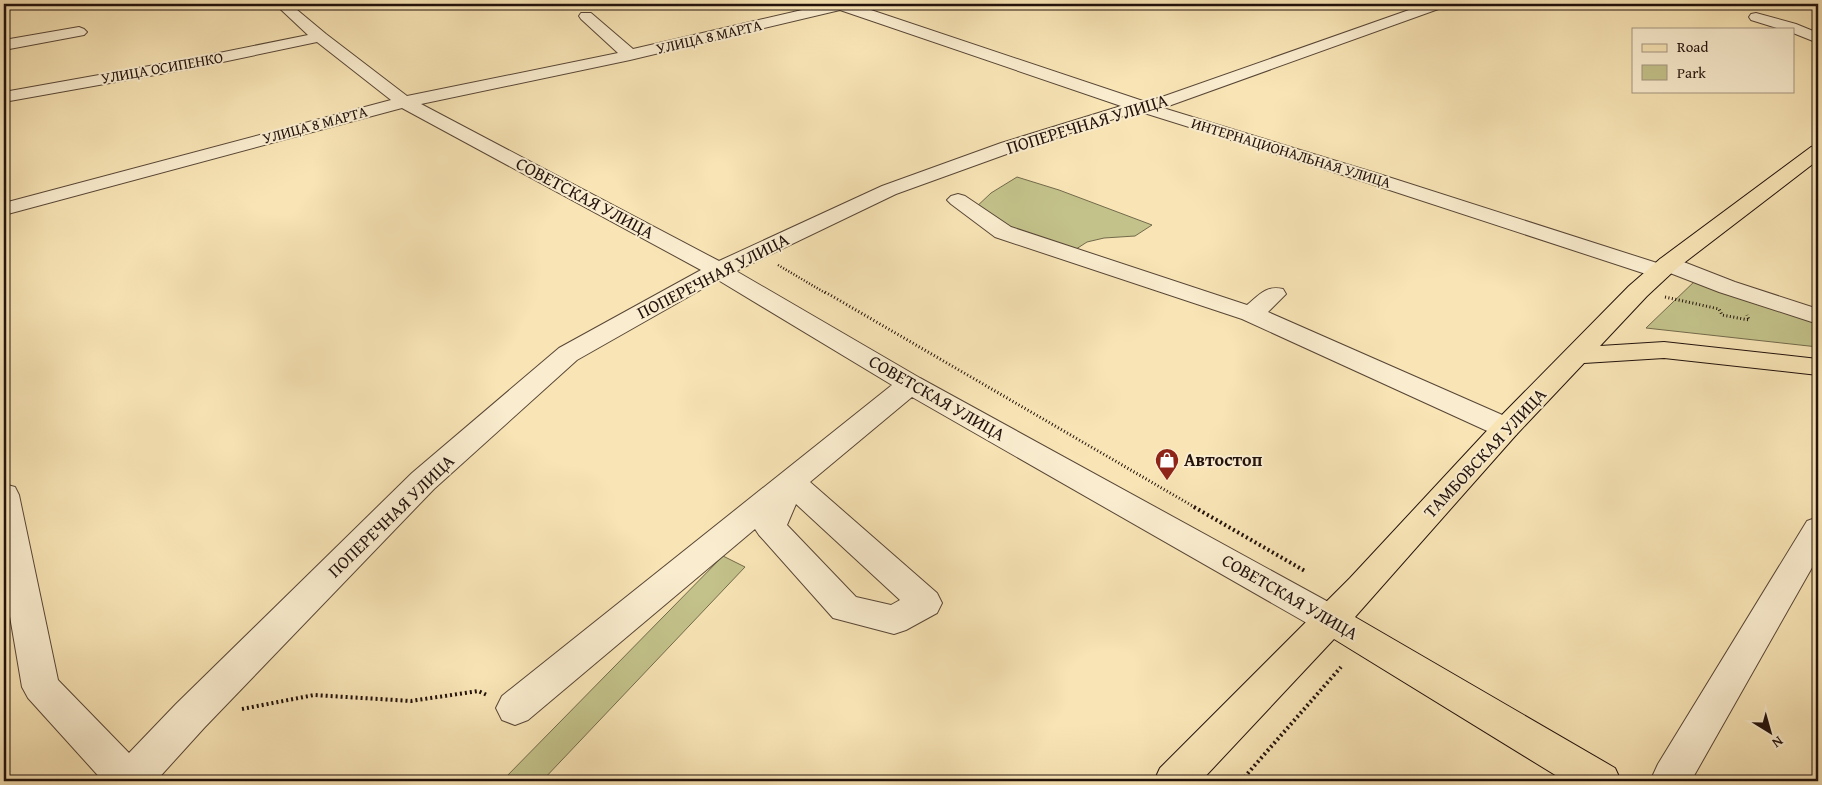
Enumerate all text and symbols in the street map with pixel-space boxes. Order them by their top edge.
street label: УЛИЦА 8 МАРТА [654,14,764,59]
legend [1632,28,1794,92]
text: Road [1677,36,1708,57]
street label: УЛИЦА ОСИПЕНКО [99,46,225,89]
text: Park [1677,62,1706,83]
street label: ПОПЕРЕЧНАЯ УЛИЦА [1003,86,1171,161]
street label: УЛИЦА 8 МАРТА [260,100,370,149]
street label: ИНТЕРНАЦИОНАЛЬНАЯ УЛИЦА [1189,112,1394,193]
street label: СОВЕТСКАЯ УЛИЦА [511,150,659,246]
street label: ПОПЕРЕЧНАЯ УЛИЦА [632,225,794,326]
street label: СОВЕТСКАЯ УЛИЦА [864,348,1011,448]
street label: ТАМБОВСКАЯ УЛИЦА [1417,381,1552,524]
place label: Автостоп [1184,446,1263,473]
shop icon: Автостоп [1154,447,1180,481]
street label: ПОПЕРЕЧНАЯ УЛИЦА [321,448,460,584]
street label: СОВЕТСКАЯ УЛИЦА [1217,547,1364,647]
north arrow [1744,708,1794,758]
text: N [1768,732,1788,754]

